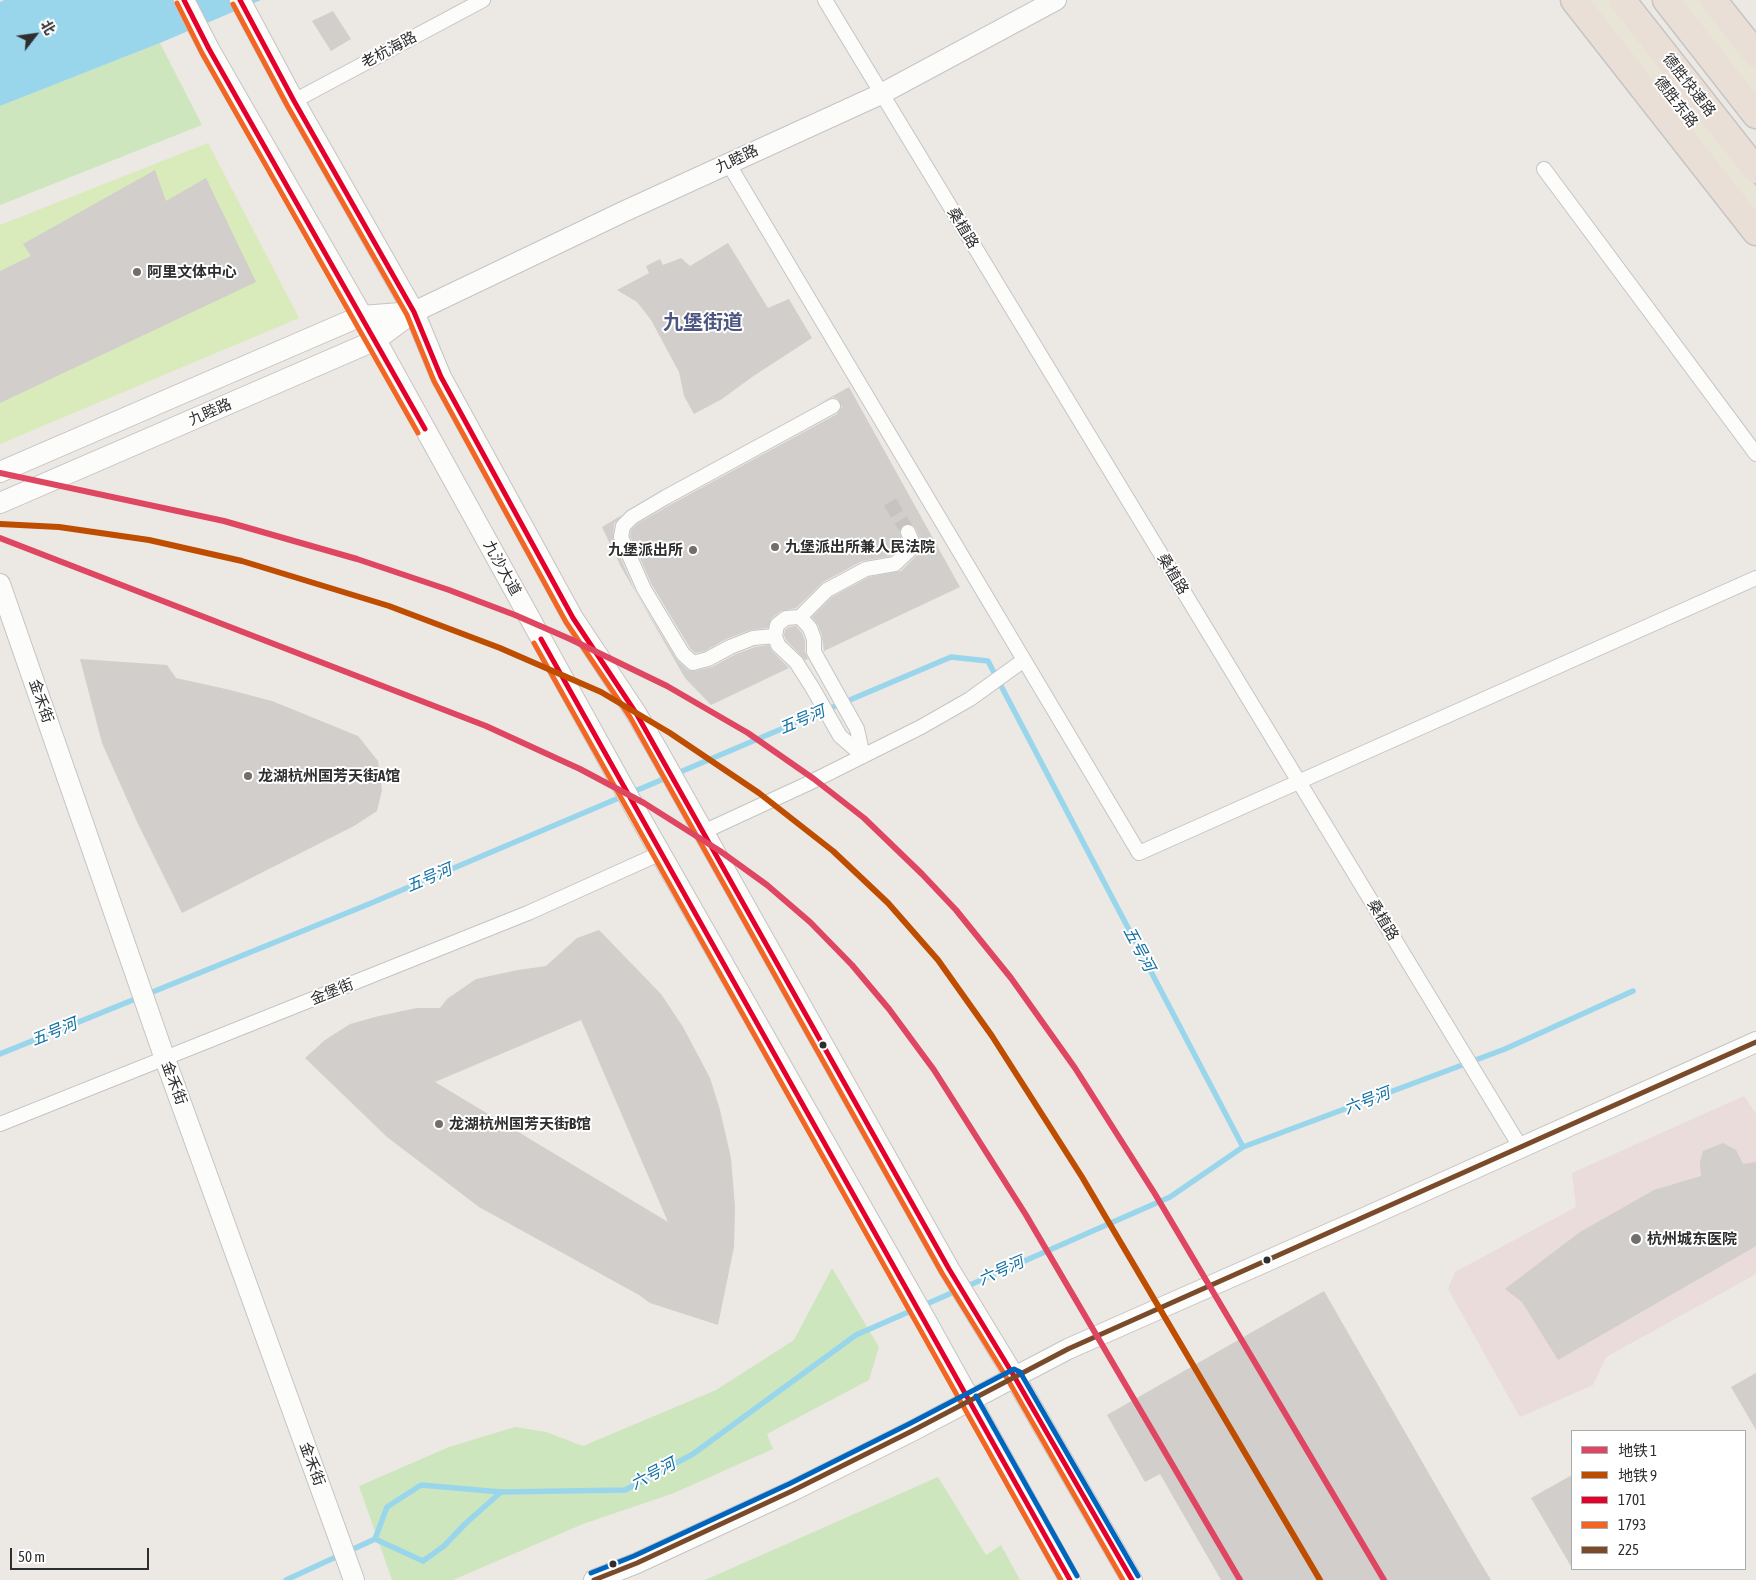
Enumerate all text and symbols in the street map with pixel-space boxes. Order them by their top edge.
north arrow [10,10,60,60]
text: 北 [38,17,58,38]
street label: 老杭海路 [358,28,420,72]
street label: 德胜快速路 [1659,50,1719,120]
street label: 德胜东路 [1650,73,1702,131]
street label: 九睦路 [713,141,761,177]
street label: 桑植路 [944,204,982,252]
place label: 阿里文体中心 [147,263,237,281]
marker: 阿里文体中心 [131,266,143,278]
district label: 九堡街道 [663,311,743,335]
street label: 九睦路 [186,395,234,429]
street label: 九沙大道 [480,537,524,599]
place label: 九堡派出所兼人民法院 [785,538,935,556]
place label: 九堡派出所 [608,541,683,559]
marker: 九堡派出所兼人民法院 [769,541,781,553]
marker: 九堡派出所 [687,544,699,556]
street label: 桑植路 [1154,550,1192,598]
street label: 金禾街 [25,677,57,725]
water label: 五号河 [776,702,828,738]
place label: 龙湖杭州国芳天街A馆 [258,767,400,785]
marker: 龙湖杭州国芳天街A馆 [242,770,254,782]
water label: 五号河 [403,860,455,896]
street label: 桑植路 [1364,896,1402,944]
water label: 五号河 [1119,923,1159,975]
street label: 金堡街 [308,975,356,1009]
water label: 五号河 [28,1014,80,1050]
unlabelled marker [818,1040,828,1050]
street label: 金禾街 [158,1059,190,1107]
water label: 六号河 [1341,1083,1393,1119]
place label: 龙湖杭州国芳天街B馆 [449,1115,591,1133]
marker: 龙湖杭州国芳天街B馆 [433,1118,445,1130]
place label: 杭州城东医院 [1647,1230,1737,1248]
marker: 杭州城东医院 [1629,1232,1643,1246]
water label: 六号河 [975,1252,1027,1290]
unlabelled marker [1262,1255,1272,1265]
legend [1571,1430,1746,1570]
street label: 金禾街 [296,1440,328,1488]
text: 地铁 1 [1618,1442,1657,1459]
water label: 六号河 [627,1454,679,1494]
text: 地铁 9 [1618,1467,1657,1484]
text: 1701 [1618,1491,1646,1508]
text: 1793 [1618,1516,1646,1533]
scale bar [12,1538,151,1570]
text: 225 [1618,1541,1639,1558]
text: 50 m [18,1548,45,1565]
unlabelled marker [608,1559,618,1569]

